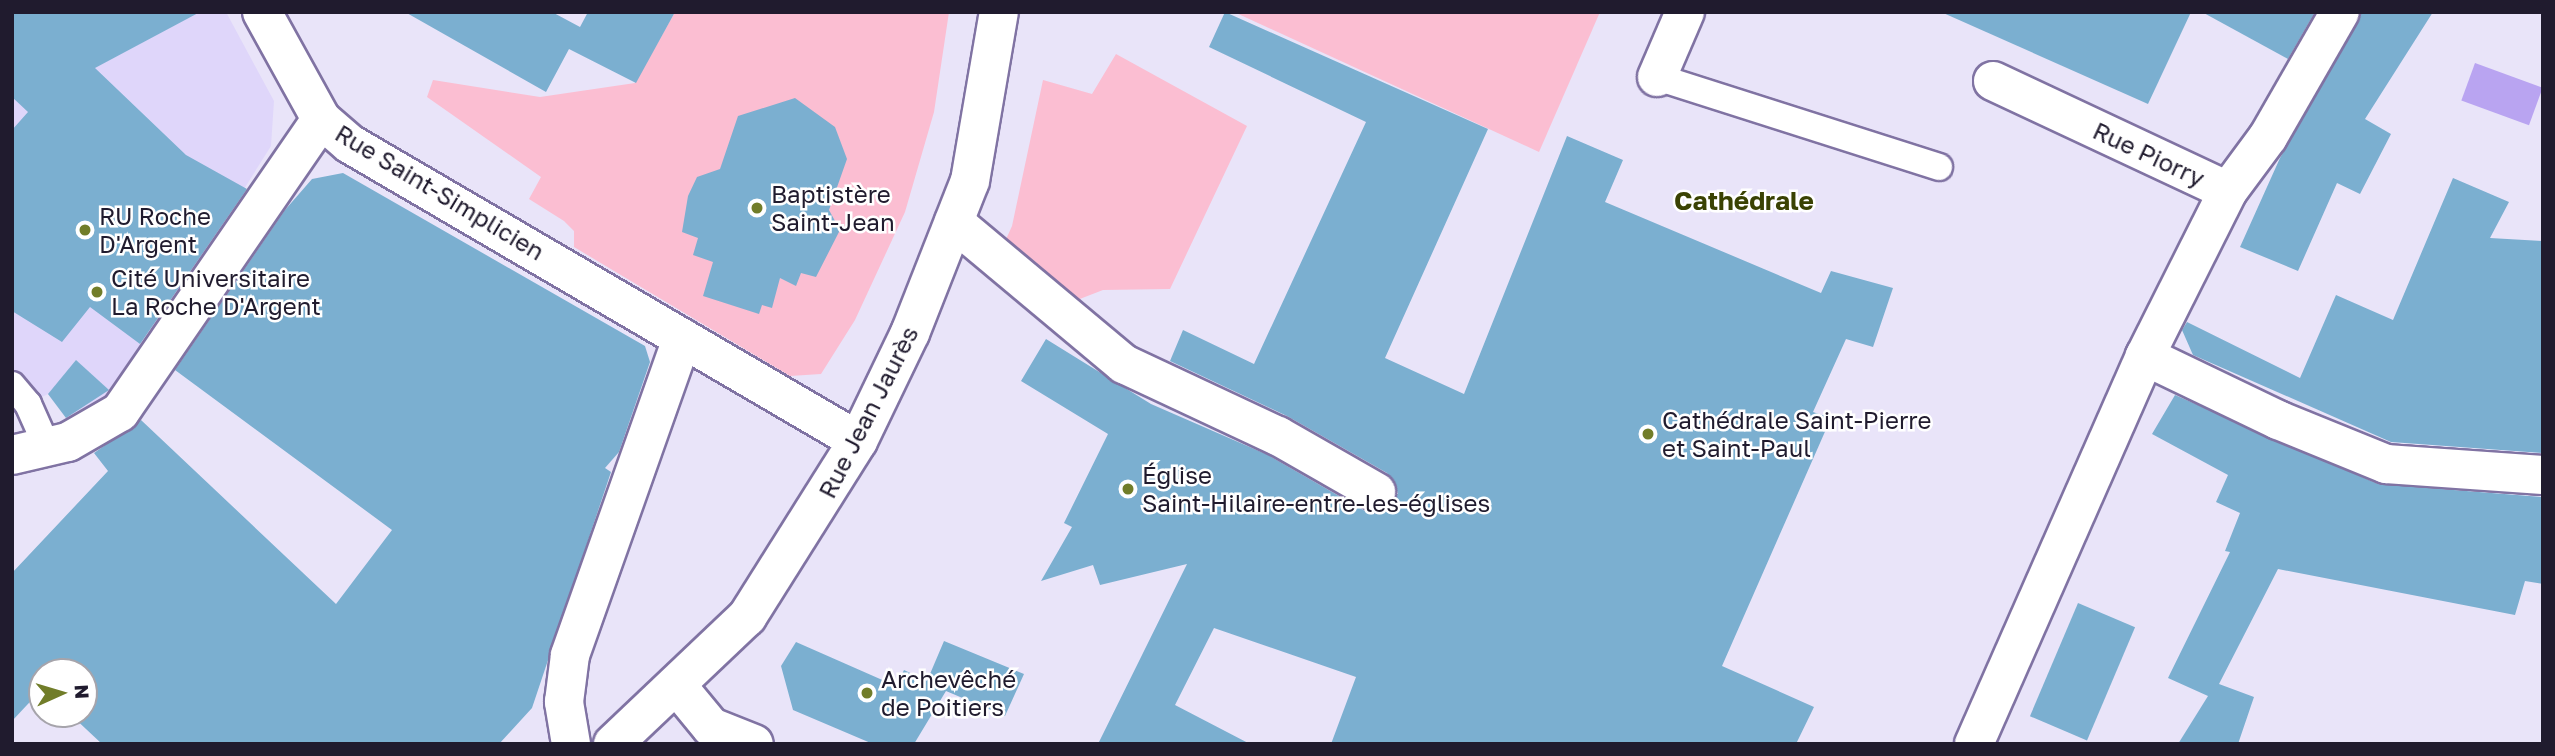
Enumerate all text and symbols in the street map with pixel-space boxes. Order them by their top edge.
street label: Rue Piorry [2089,116,2209,192]
street label: Rue Saint-Simplicien [330,118,550,266]
place label: Baptistère Saint-Jean [771,180,895,236]
district label: Cathédrale [1674,185,1814,217]
marker: Baptistère Saint-Jean [749,200,765,216]
place label: RU Roche D'Argent [99,202,211,258]
marker: RU Roche D'Argent [77,222,93,238]
place label: Cité Universitaire La Roche D'Argent [111,264,321,320]
marker: Cité Universitaire La Roche D'Argent [89,284,105,300]
street label: Rue Jean Jaurès [812,321,924,503]
place label: Cathédrale Saint-Pierre et Saint-Paul [1662,406,1931,462]
marker: Cathédrale Saint-Pierre et Saint-Paul [1640,426,1656,442]
place label: Église Saint-Hilaire-entre-les-églises [1142,461,1490,517]
marker: Église Saint-Hilaire-entre-les-églises [1120,481,1136,497]
north arrow [28,658,98,728]
place label: Archevêché de Poitiers [881,665,1016,721]
text: N [70,684,94,700]
marker: Archevêché de Poitiers [859,685,875,701]

